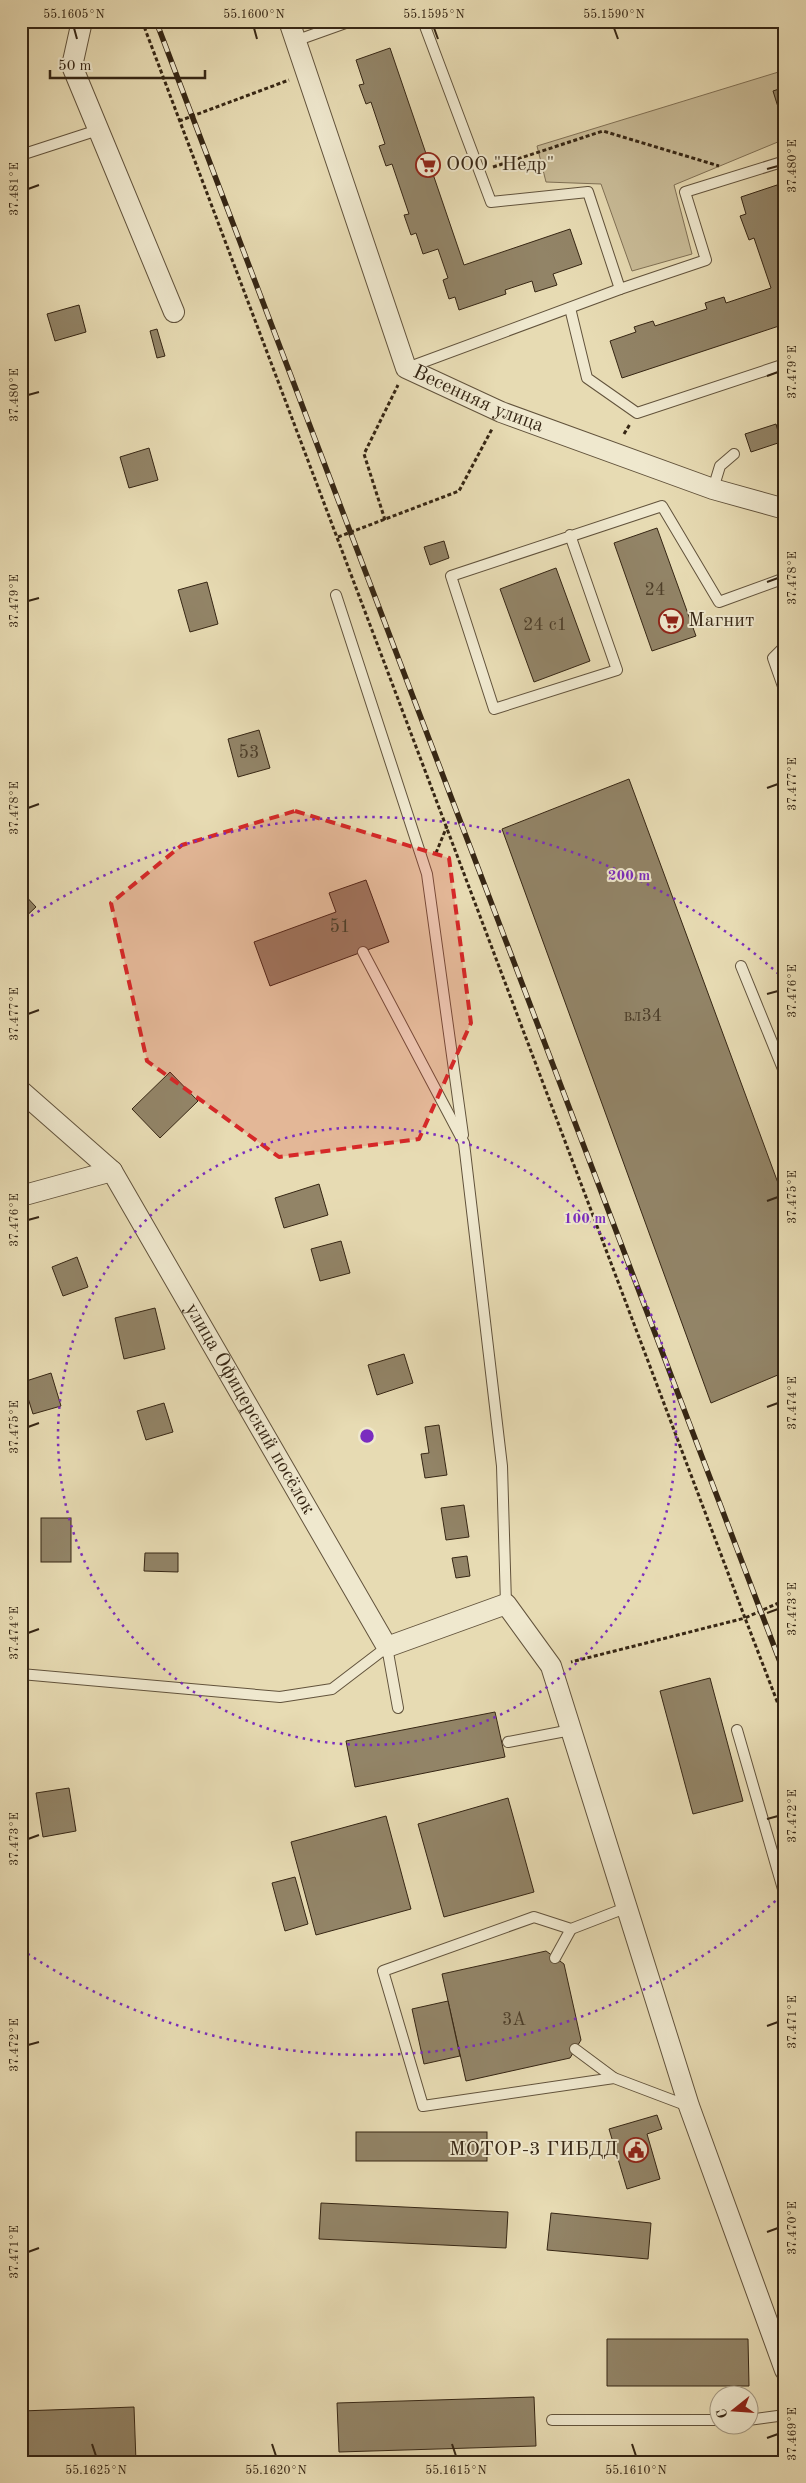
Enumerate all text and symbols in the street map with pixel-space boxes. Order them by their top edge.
text: 55.1605°N [43,8,105,21]
text: 55.1600°N [223,8,285,21]
text: 55.1595°N [403,8,465,21]
text: 55.1590°N [583,8,645,21]
scale bar [50,48,205,80]
text: 50 m [58,59,92,74]
text: 37.480°E [787,139,799,193]
supermarket icon: ООО "Недр" [415,152,441,178]
place label: ООО "Недр" [446,155,554,175]
text: 37.481°E [9,162,21,216]
text: 37.479°E [787,345,799,399]
street label: Весенняя улица [410,363,546,437]
text: 37.480°E [9,368,21,422]
text: 37.478°E [787,551,799,605]
text: 37.479°E [9,574,21,628]
house number: 24 [645,581,665,599]
supermarket icon: Магнит [658,608,684,634]
place label: Магнит [688,611,755,631]
house number: 24 с1 [523,616,567,634]
house number: 53 [239,744,259,762]
text: 37.477°E [787,757,799,811]
text: 37.478°E [9,781,21,835]
text: 200 m [608,869,650,884]
house number: 51 [330,918,350,936]
text: 37.476°E [787,964,799,1018]
text: 37.477°E [9,987,21,1041]
house number: вл34 [624,1007,662,1025]
text: 37.475°E [786,1170,799,1224]
text: 37.476°E [9,1193,21,1247]
text: 100 m [564,1212,606,1227]
street label: улица Офицерский посёлок [181,1300,318,1518]
text: 37.474°E [787,1376,799,1430]
text: 37.475°E [8,1400,21,1454]
centre of rings [358,1427,376,1445]
text: 37.473°E [787,1582,799,1636]
text: 37.474°E [9,1606,21,1660]
text: 37.472°E [787,1789,799,1843]
text: 37.473°E [9,1812,21,1866]
text: 37.471°E [787,1995,799,2049]
house number: 3А [502,2011,526,2029]
text: 37.472°E [9,2018,21,2072]
public building icon: МОТОР-3 ГИБДД [623,2137,649,2163]
place label: МОТОР-3 ГИБДД [449,2140,618,2160]
text: 37.470°E [787,2201,799,2255]
text: 37.471°E [9,2225,21,2279]
north arrow [708,2386,758,2436]
text: С [714,2407,731,2420]
text: 37.469°E [787,2407,799,2461]
text: 55.1625°N [65,2464,127,2477]
text: 55.1620°N [245,2464,307,2477]
text: 55.1615°N [425,2464,487,2477]
text: 55.1610°N [605,2464,667,2477]

